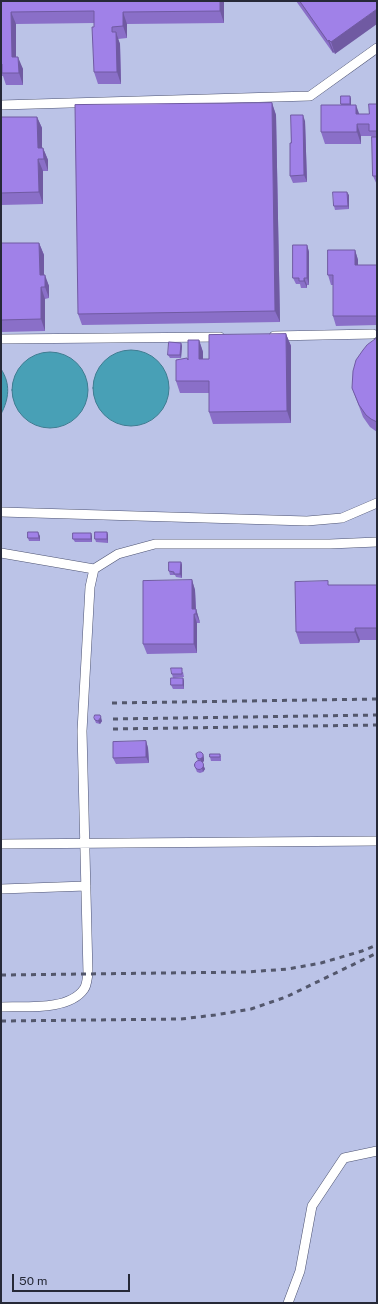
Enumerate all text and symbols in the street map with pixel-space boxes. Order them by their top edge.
scale bar [14,1266,132,1292]
text: 50 m [19,1274,47,1288]

